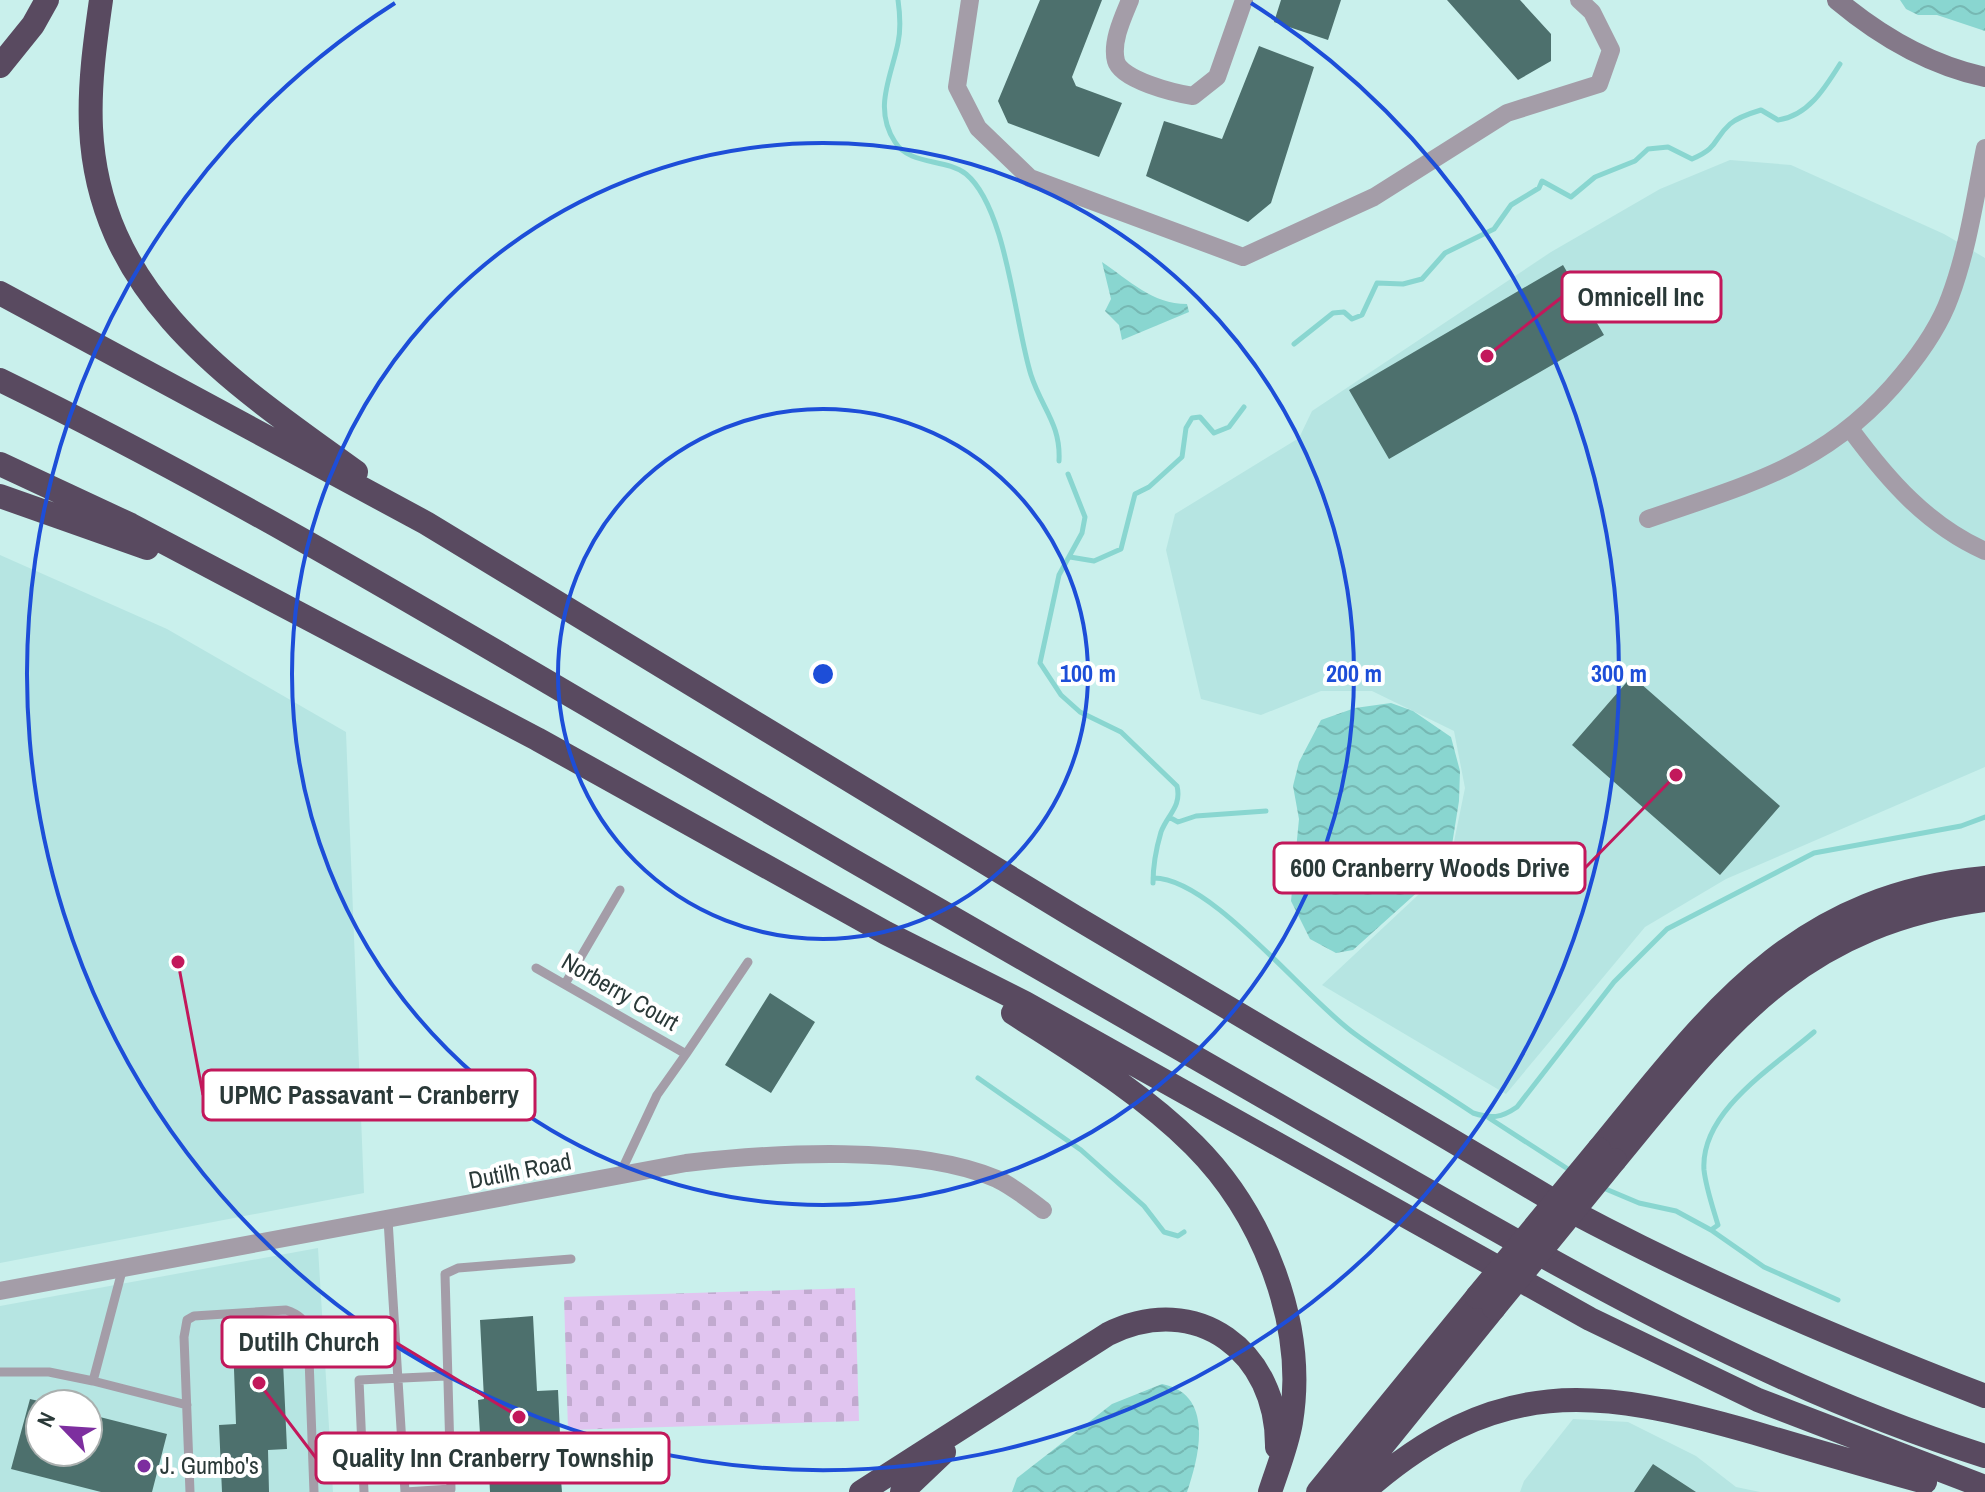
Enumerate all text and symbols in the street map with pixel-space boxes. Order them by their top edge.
callout: Omnicell Inc [1562,272,1721,322]
text: Omnicell Inc [1578,279,1704,314]
text: 100 m [1060,657,1116,689]
text: 200 m [1326,657,1382,689]
text: 300 m [1591,657,1647,689]
centre of rings [809,660,837,688]
callout: 600 Cranberry Woods Drive [1274,843,1585,893]
text: 600 Cranberry Woods Drive [1290,850,1570,885]
street label: Norberry Court [556,945,685,1038]
callout: UPMC Passavant – Cranberry [203,1070,535,1120]
text: UPMC Passavant – Cranberry [219,1077,519,1112]
street label: Dutilh Road [466,1144,574,1196]
callout: Dutilh Church [222,1317,395,1367]
text: Dutilh Church [239,1324,379,1359]
north arrow [24,1388,104,1468]
text: N [30,1407,62,1432]
callout: Quality Inn Cranberry Township [316,1433,669,1483]
text: Quality Inn Cranberry Township [332,1440,654,1475]
place label: J. Gumbo's [160,1449,259,1481]
marker: J. Gumbo's [135,1457,153,1475]

